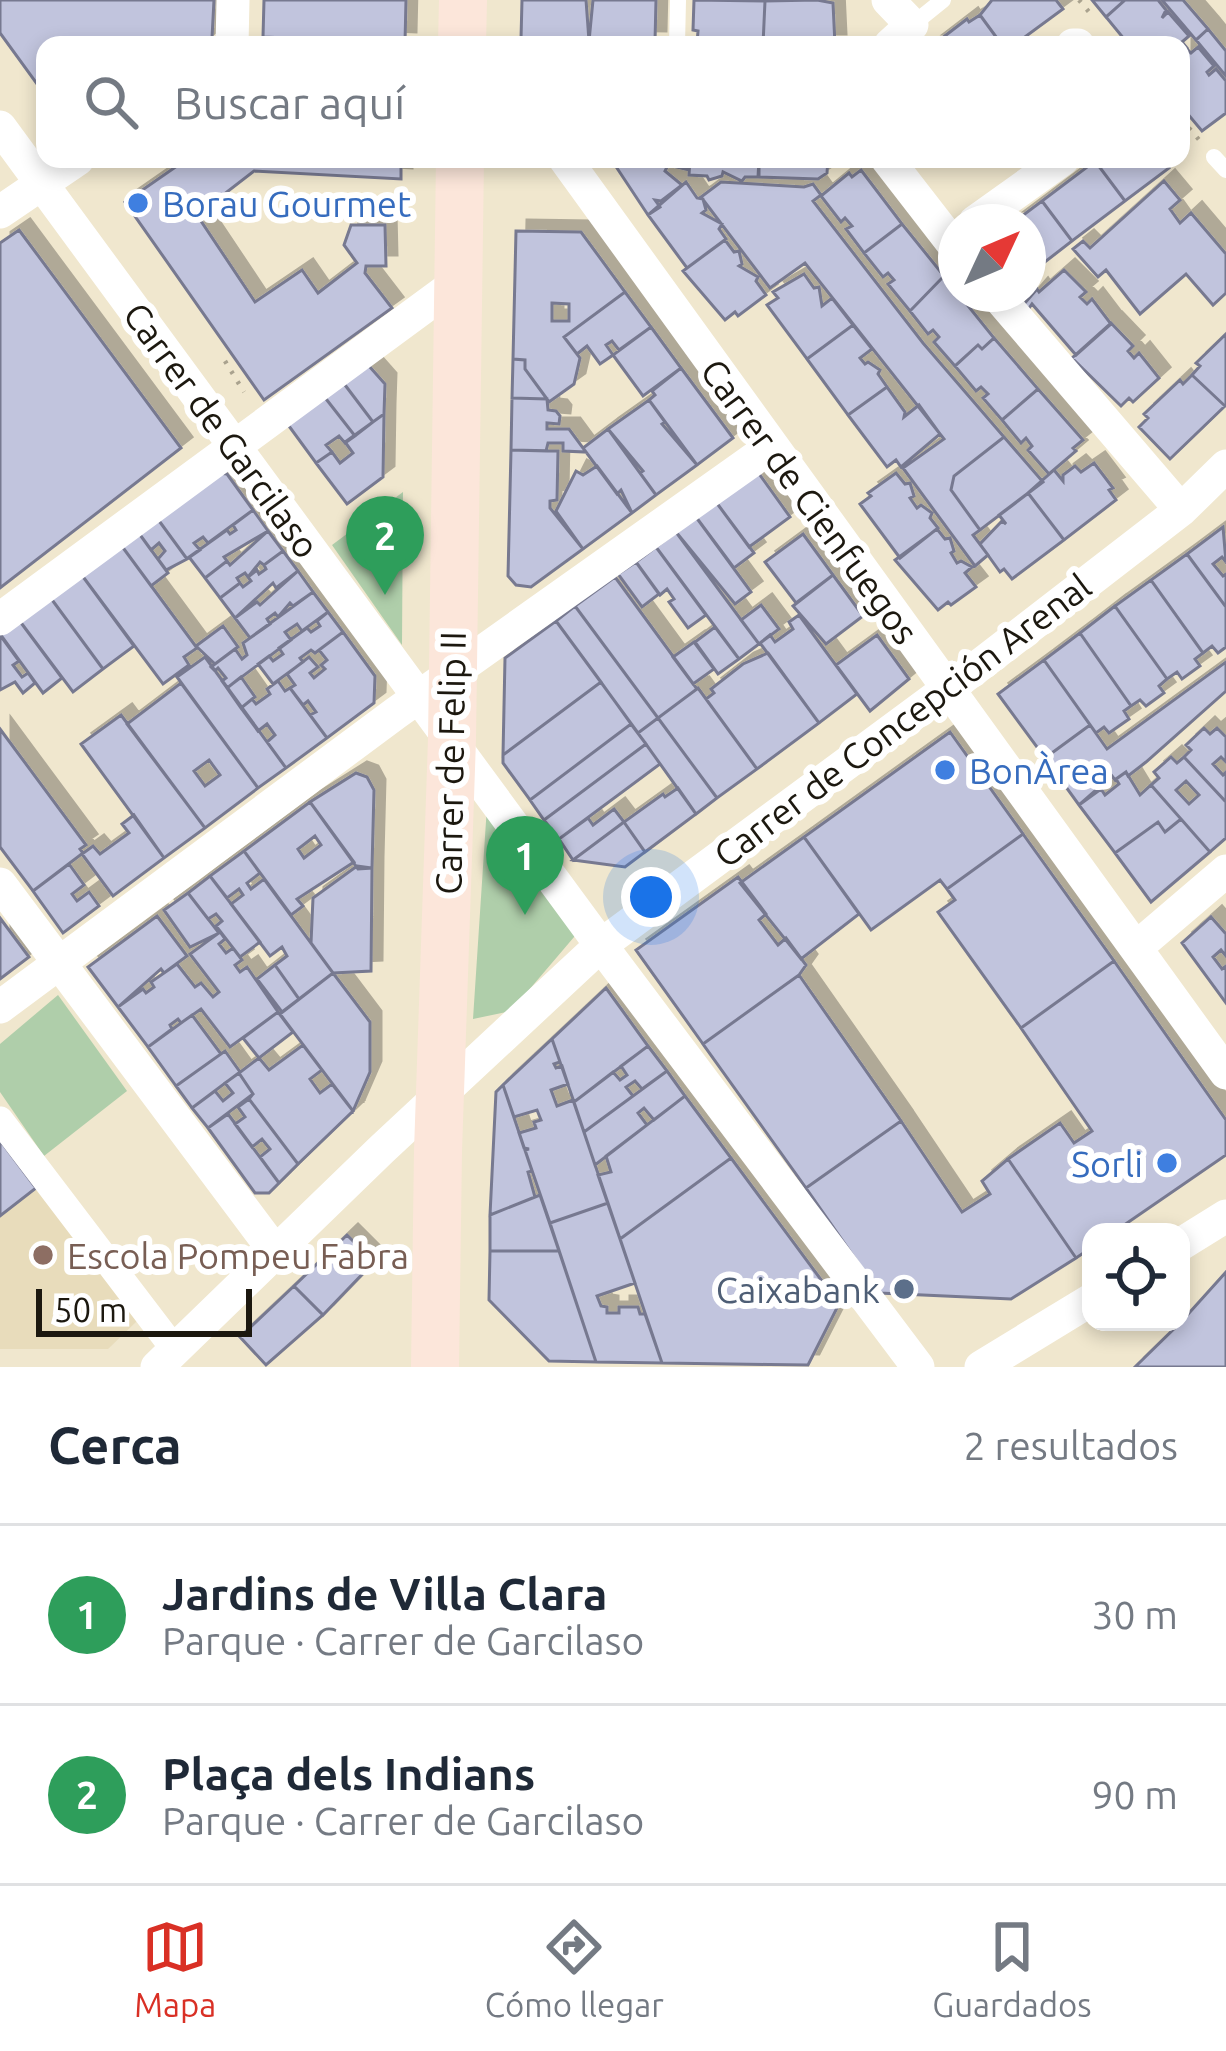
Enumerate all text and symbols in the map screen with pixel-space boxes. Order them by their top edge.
search box [36,36,1190,168]
icon: search [78,69,144,135]
text: Buscar aquí [174,77,405,128]
place label: Borau Gourmet [162,183,411,224]
marker: Borau Gourmet [125,190,151,216]
north arrow [938,204,1046,312]
street label: Carrer de Garcilaso [116,295,328,565]
street label: Carrer de Cienfuegos [693,351,927,651]
pin: 2 [346,496,424,595]
street label: Carrer de Concepción Arenal [706,565,1098,875]
street label: Carrer de Felip II [427,631,473,895]
place label: BonÀrea [969,750,1109,791]
marker: BonÀrea [932,757,958,783]
pin: 1 [486,816,564,915]
your location [621,867,681,927]
place label: Sorli [1071,1143,1143,1184]
marker: Sorli [1154,1150,1180,1176]
map controls [1082,1223,1190,1331]
button: locate [1082,1223,1190,1331]
place label: Escola Pompeu Fabra [67,1235,409,1276]
marker: Escola Pompeu Fabra [30,1242,56,1268]
place label: Caixabank [716,1269,880,1310]
marker: Caixabank [891,1276,917,1302]
scale bar [36,1283,252,1336]
text: 50 m [54,1291,127,1328]
text: Cerca [48,1416,182,1474]
text: 2 resultados [964,1424,1178,1467]
text: Jardins de Villa Clara [162,1568,608,1619]
text: 1 [76,1593,98,1636]
text: 30 m [1091,1593,1178,1636]
text: Parque · Carrer de Garcilaso [162,1619,644,1662]
text: Plaça dels Indians [162,1748,535,1799]
text: 2 [76,1773,98,1816]
text: 90 m [1091,1773,1178,1816]
text: Parque · Carrer de Garcilaso [162,1799,644,1842]
tab: Mapa [134,1914,216,2023]
tab: Cómo llegar [485,1914,664,2023]
tab: Guardados [932,1914,1092,2023]

